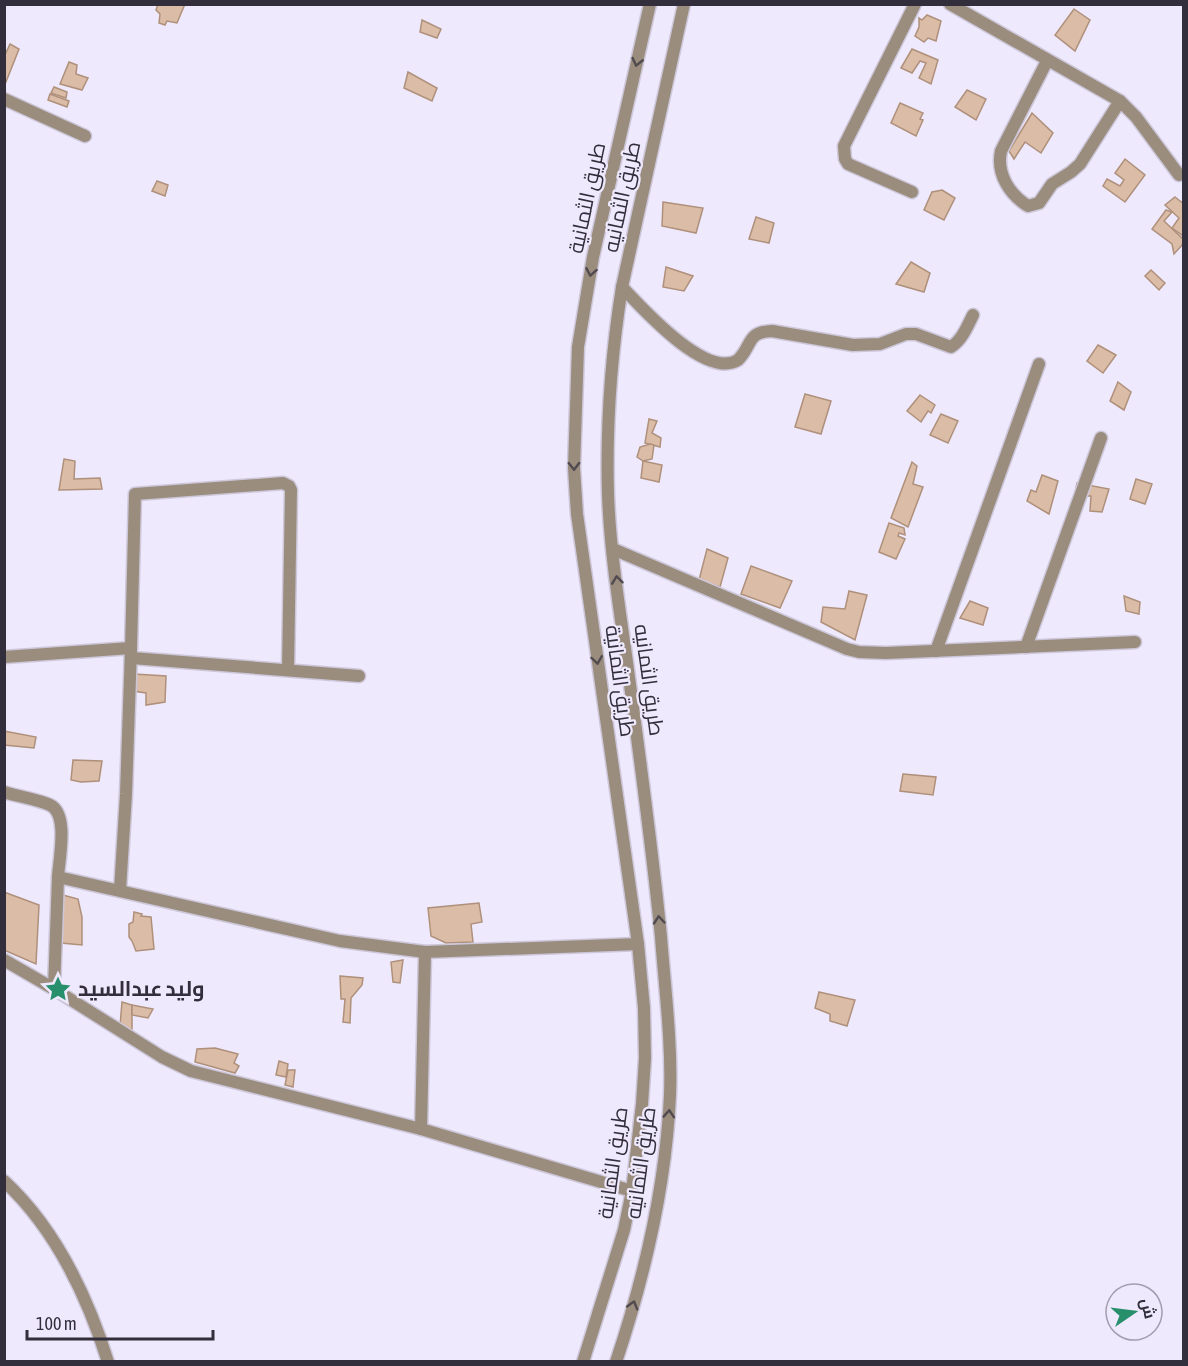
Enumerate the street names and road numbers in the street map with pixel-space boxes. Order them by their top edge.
street label: طريق الثمانيه [598,139,646,255]
street label: طريق الثمانية [563,140,611,256]
street label: طريق الثمانيه [628,622,670,738]
street label: طريق الثمانية [599,623,641,739]
street label: طريق الثمانية [592,1105,634,1221]
street label: طريق الثمانيه [620,1105,662,1221]

